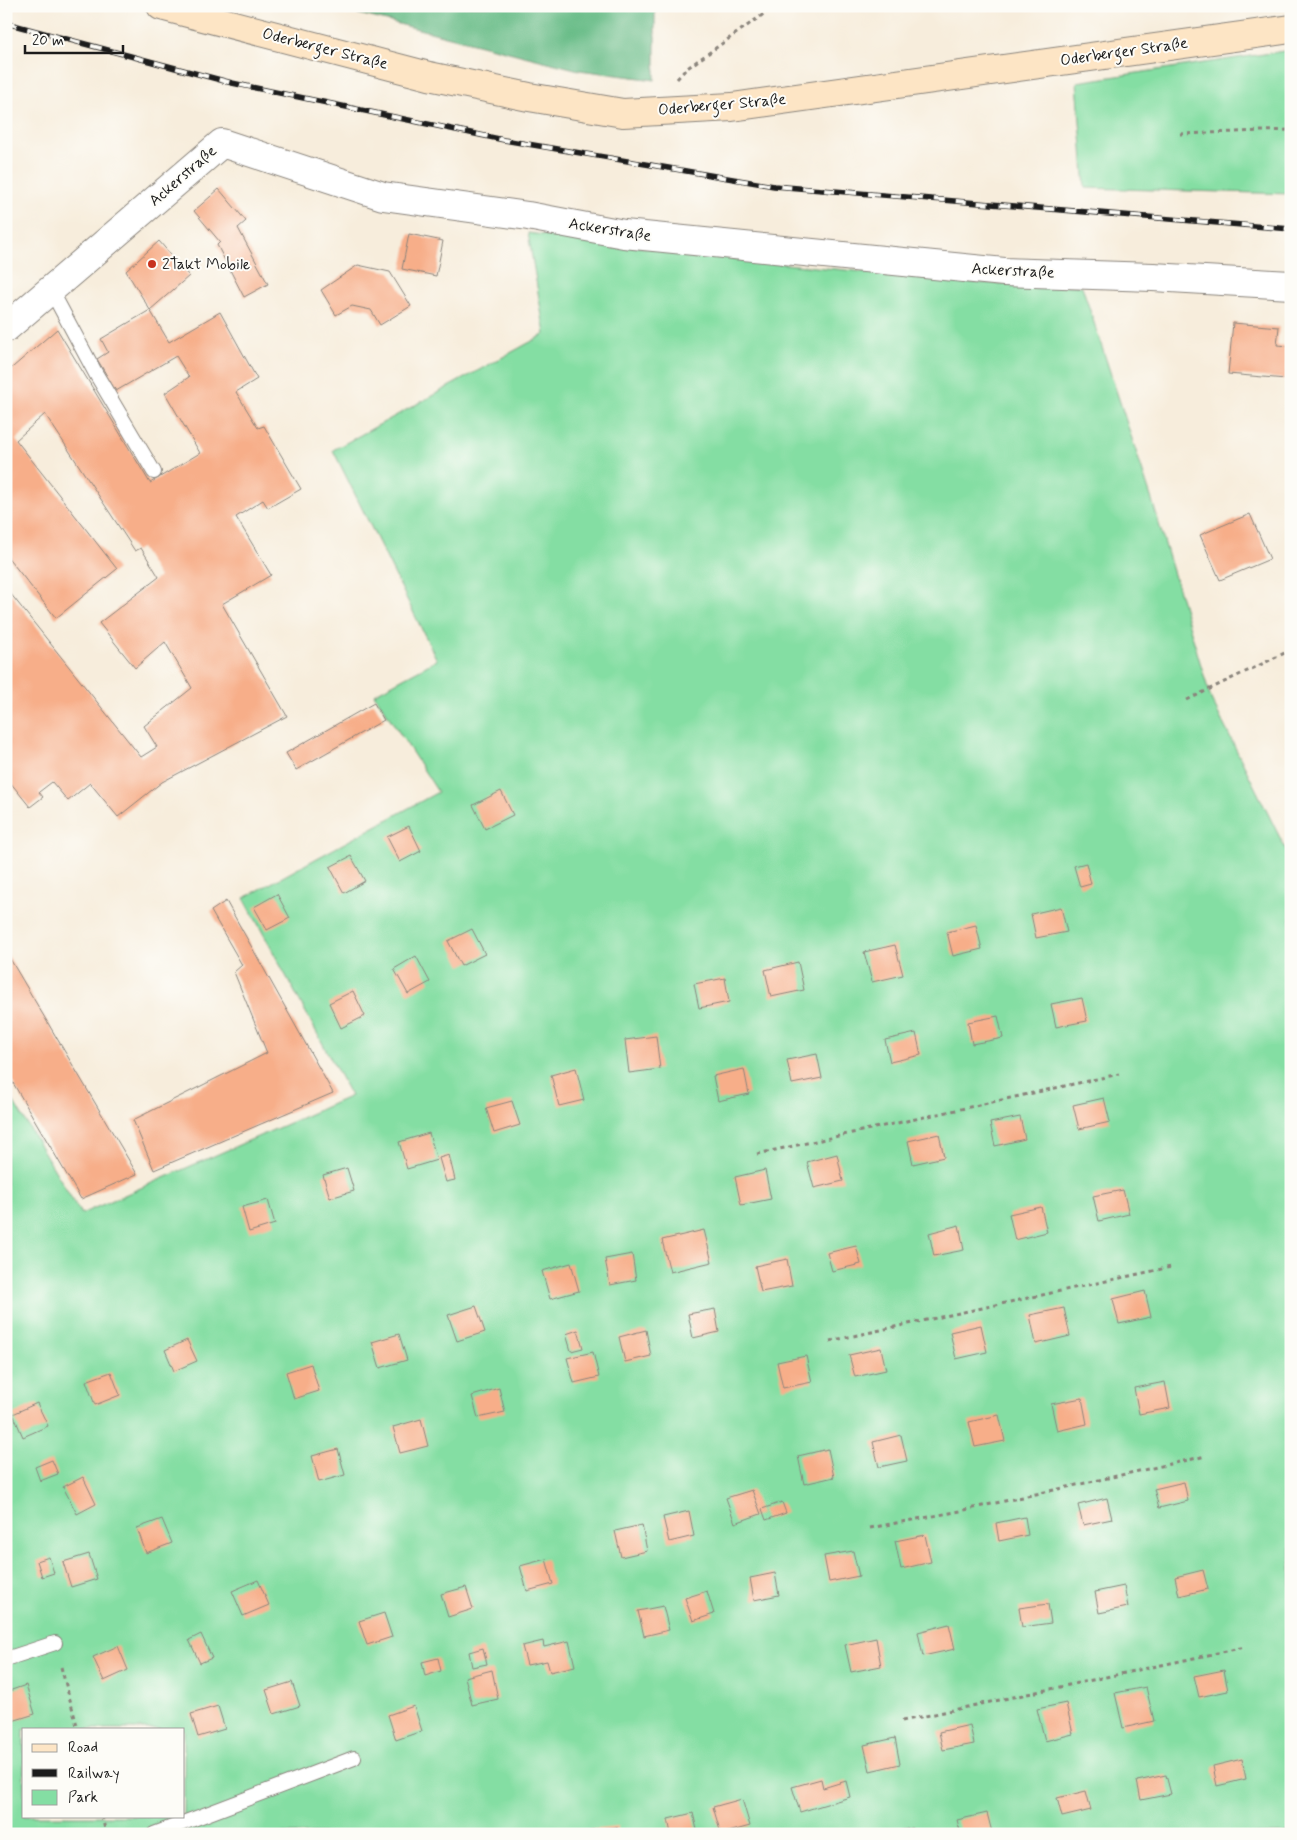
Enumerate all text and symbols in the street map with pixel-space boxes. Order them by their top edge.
scale bar [25,22,122,54]
street label: Oderberger Straße [260,23,390,76]
text: 20 m [32,31,64,51]
street label: Oderberger Straße [1059,33,1189,72]
street label: Oderberger Straße [657,89,787,122]
street label: Ackerstraße [145,141,221,211]
street label: Ackerstraße [567,213,653,247]
place label: 2Takt Mobile [162,254,251,275]
marker: 2Takt Mobile [146,258,158,270]
street label: Ackerstraße [971,258,1055,284]
legend [22,1728,185,1818]
text: Road [68,1738,98,1758]
text: Railway [68,1764,120,1784]
text: Park [68,1788,98,1808]

